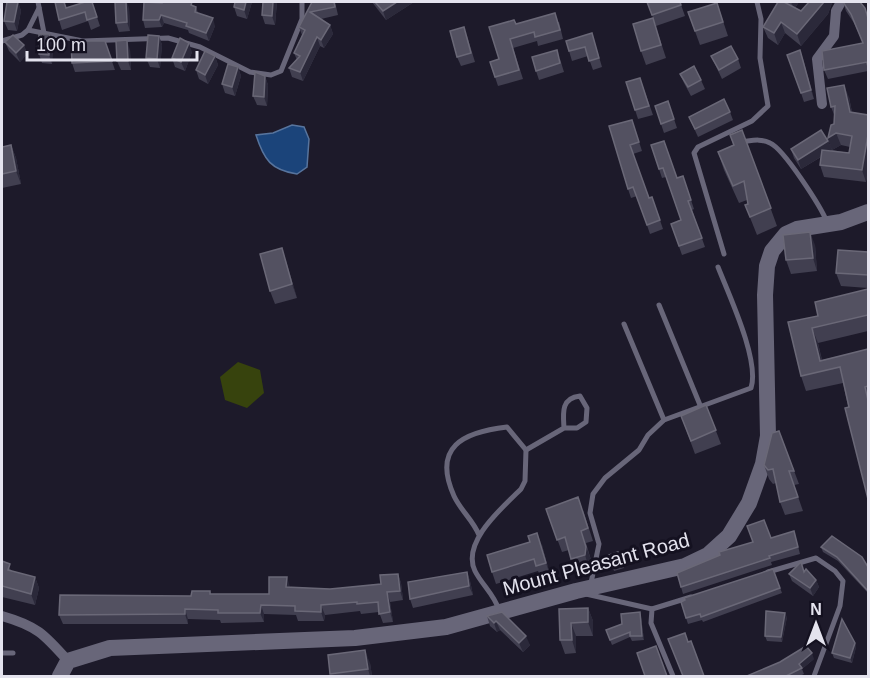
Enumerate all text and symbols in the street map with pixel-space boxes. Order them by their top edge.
scale bar [27,24,196,62]
text: 100 m [36,35,86,55]
street label: Mount Pleasant Road [500,528,692,600]
north arrow [786,594,846,654]
text: N [810,601,822,618]

